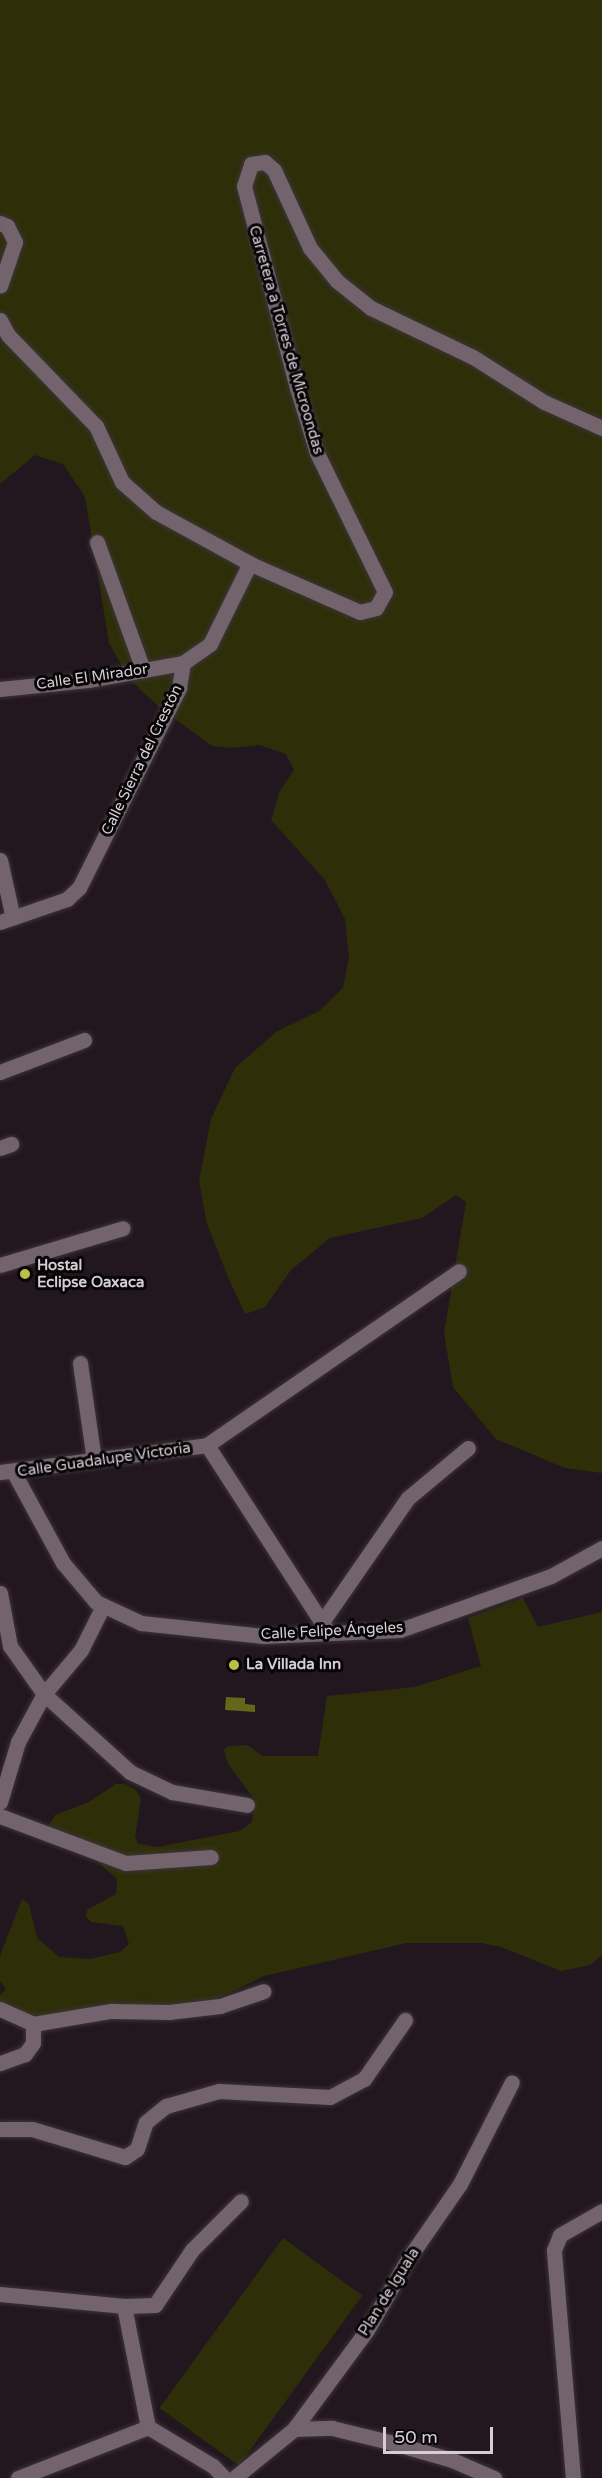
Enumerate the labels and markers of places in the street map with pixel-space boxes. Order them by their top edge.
place label: Hostal Eclipse Oaxaca [37,1256,144,1291]
marker: Hostal Eclipse Oaxaca [18,1267,32,1281]
place label: La Villada Inn [246,1656,341,1674]
marker: La Villada Inn [227,1658,241,1672]

